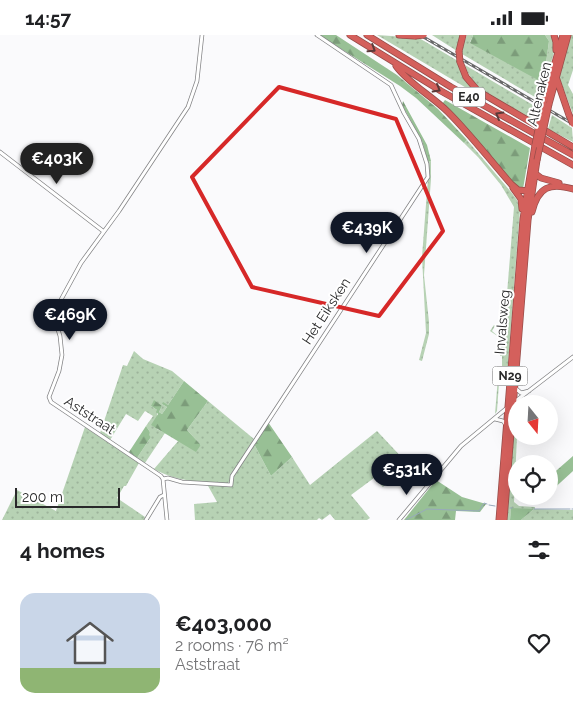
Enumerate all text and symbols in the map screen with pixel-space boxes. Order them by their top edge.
text: 14:57 [25,7,71,29]
one-way arrow [367,43,376,53]
street label: Altenaken [524,60,554,128]
one-way arrow [432,82,441,92]
road number: E40 [453,87,485,107]
one-way arrow [496,111,505,121]
pin: €403K [22,143,92,185]
text: €403K [31,149,83,168]
pin: €439K [332,211,402,254]
text: €439K [342,218,392,237]
street label: Het Eiksken [299,275,353,347]
street label: Invalsweg [491,289,513,355]
pin: €469K [35,299,105,341]
text: €469K [44,305,96,324]
road number: N29 [492,367,528,386]
street label: Aststraat [62,393,119,437]
north arrow [508,395,558,445]
map controls [508,395,558,505]
pin: €531K [372,453,442,496]
button: locate [508,455,558,505]
text: €531K [382,460,432,479]
scale bar [15,485,120,508]
text: 200 m [22,489,63,505]
icon: filters [525,536,553,564]
text: 4 homes [20,538,105,563]
text: €403,000 [175,611,272,636]
icon: home [60,613,120,673]
icon: heart [525,629,553,657]
text: 2 rooms · 76 m² [175,636,289,655]
text: Aststraat [175,655,240,674]

